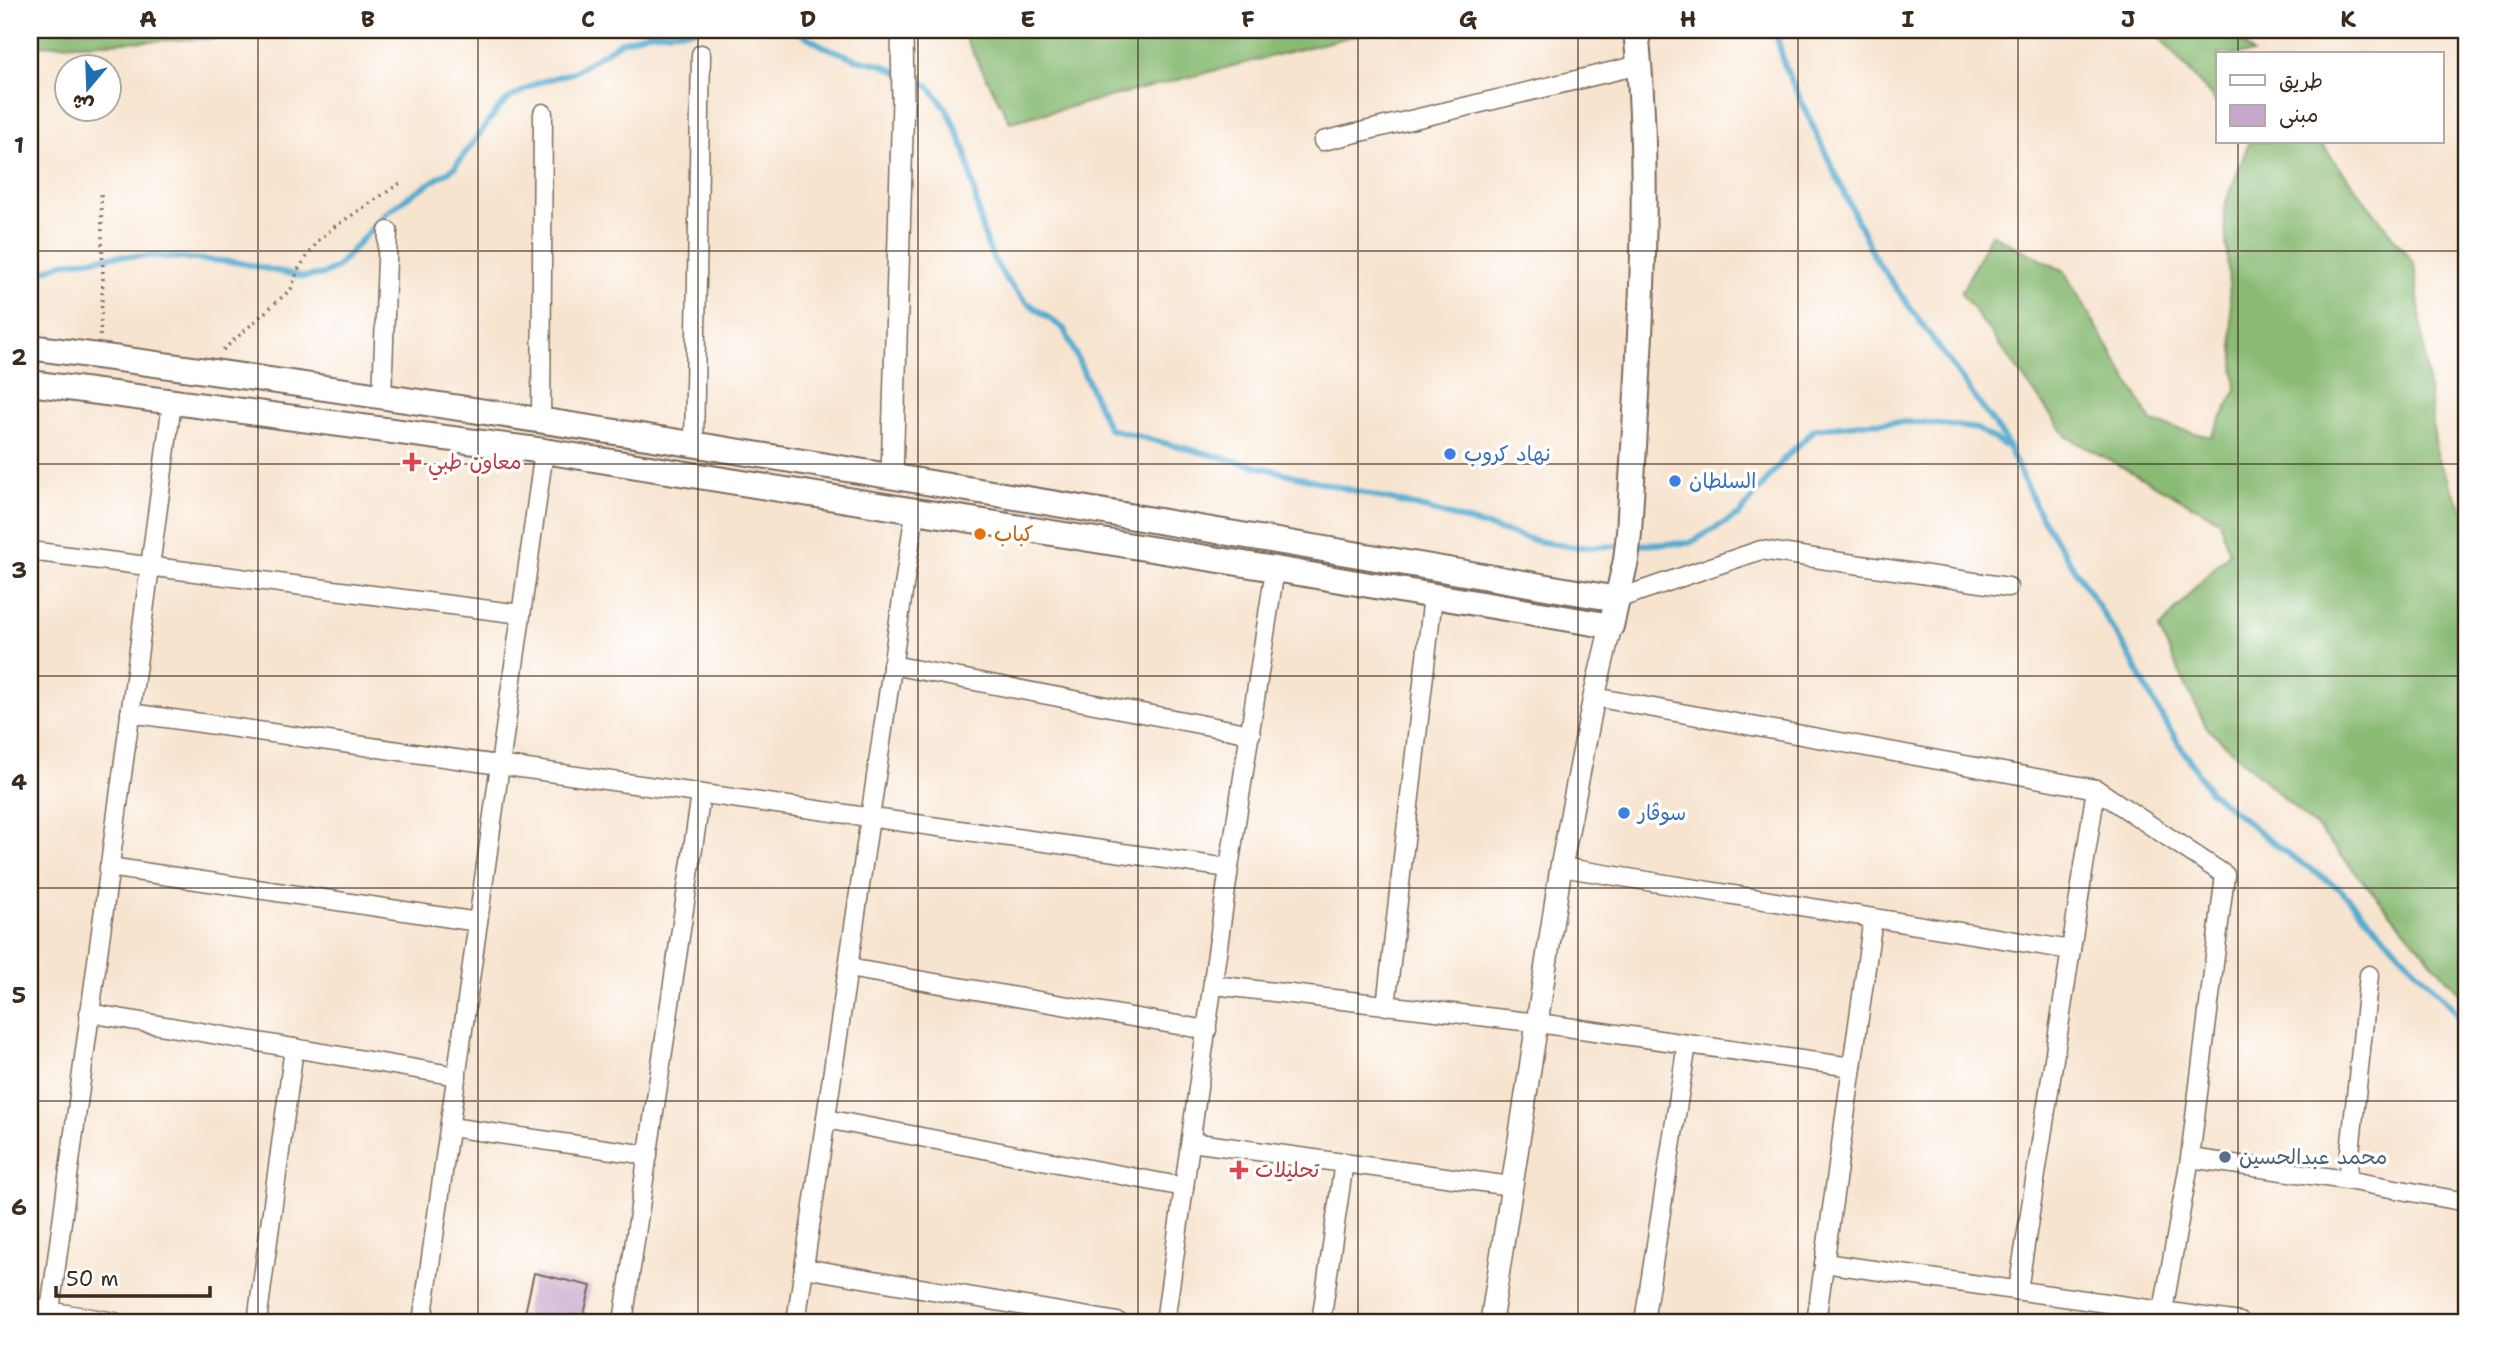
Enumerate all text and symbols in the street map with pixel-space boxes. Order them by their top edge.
text: A [139,4,157,34]
text: B [361,4,375,34]
text: C [581,4,595,34]
text: D [800,4,816,34]
text: E [1020,4,1036,34]
text: F [1241,4,1255,34]
text: G [1459,4,1478,34]
text: H [1680,4,1696,34]
text: I [1902,4,1915,34]
text: J [2121,4,2135,34]
text: K [2340,4,2356,34]
north arrow [52,52,122,122]
legend [2216,52,2444,144]
text: طريق [2279,67,2323,95]
text: ش [69,88,97,119]
text: مبنى [2279,101,2318,129]
text: 1 [14,130,24,160]
text: 2 [11,342,27,372]
place label: نهاد كروب [1464,440,1552,468]
marker: نهاد كروب [1442,446,1458,462]
place label: معاون طبي [428,448,522,481]
marker: معاون طبي [402,452,422,472]
place label: السلطان [1689,467,1756,495]
marker: السلطان [1667,473,1683,489]
place label: كباب [994,520,1033,548]
marker: كباب [972,526,988,542]
text: 3 [11,555,27,585]
text: 4 [11,767,27,797]
place label: سوڤار [1636,799,1686,827]
marker: سوڤار [1616,805,1632,821]
text: 5 [12,980,26,1010]
place label: محمد عبدالحسين [2239,1143,2388,1171]
marker: محمد عبدالحسين [2217,1149,2233,1165]
place label: تحلیلات [1255,1156,1320,1184]
marker: تحلیلات [1229,1160,1249,1180]
text: 6 [11,1192,27,1222]
scale bar [56,1254,210,1298]
text: 50 m [66,1265,119,1293]

